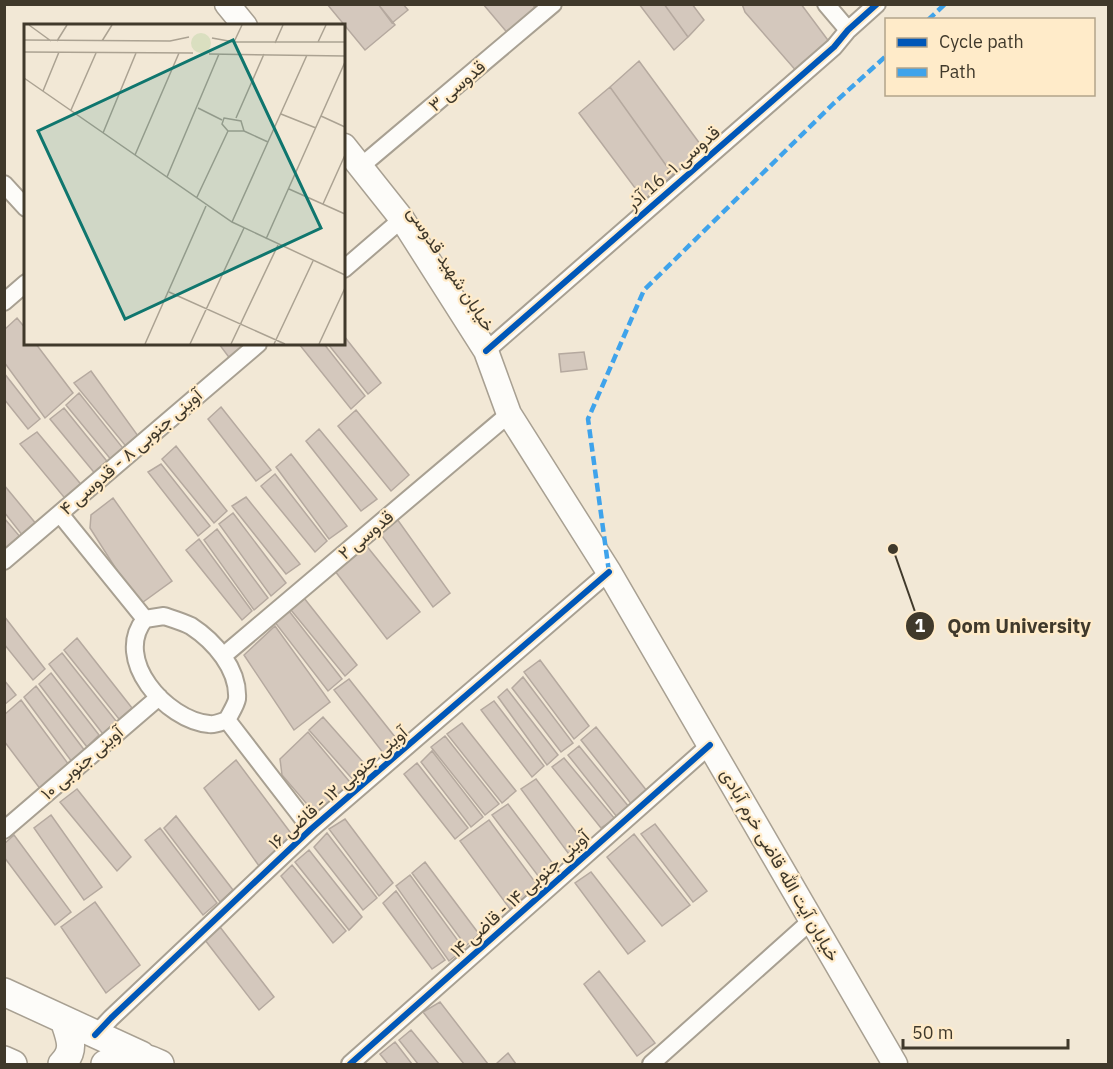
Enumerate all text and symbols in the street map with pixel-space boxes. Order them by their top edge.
legend [885,18,1095,96]
inset map [24,24,345,345]
text: Cycle path [939,30,1024,53]
street label: قدوسی ۳ [423,55,490,116]
text: Path [939,60,976,83]
street label: قدوسی ۱- 16 آذر [620,120,725,215]
street label: خیابان شهید قدوسی [402,202,501,336]
street label: آوینی جنوبی ۸ - قدوسی ۴ [55,382,208,520]
street label: قدوسی ۲ [333,505,398,564]
callout: Qom University [905,607,1103,645]
text: Qom University [947,612,1091,639]
text: 1 [915,614,926,637]
street label: آوینی جنوبی ۱۰ [36,719,129,805]
street label: آوینی جنوبی ۱۲ - قاضی ۱۶ [263,720,413,854]
street label: خیابان آیت الله قاضی خرم آبادی [715,764,845,966]
street label: آوینی جنوبی ۱۴ - قاضی ۱۴ [445,824,595,962]
scale bar [903,1012,1068,1050]
text: 50 m [912,1021,954,1044]

